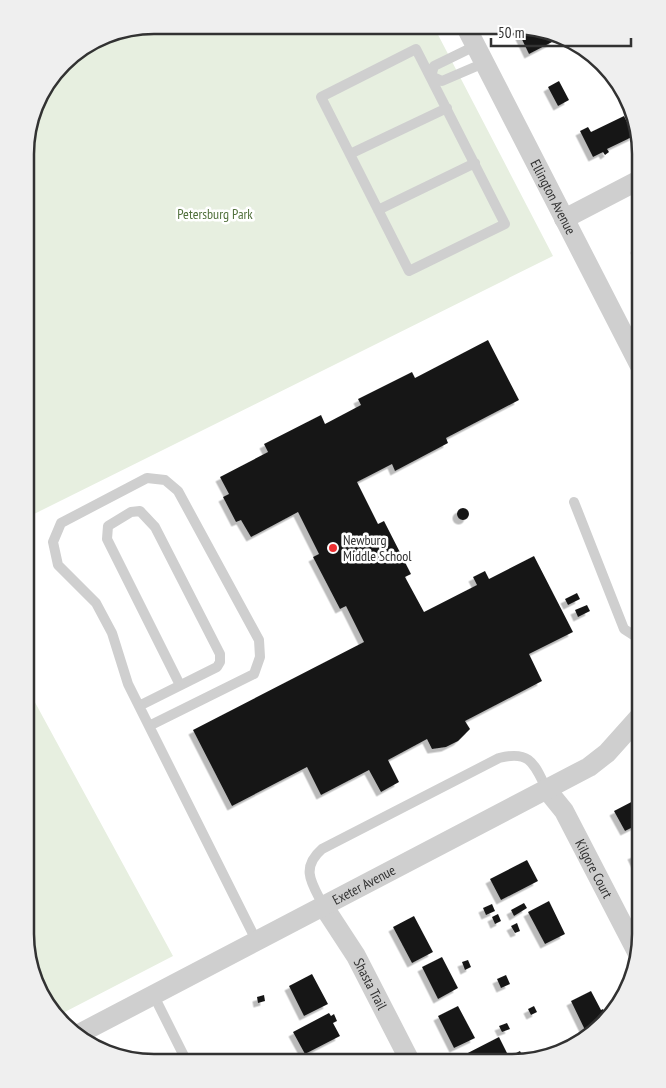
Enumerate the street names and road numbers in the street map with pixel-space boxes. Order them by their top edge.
street label: Ellington Avenue [527,156,580,238]
street label: Kilgore Court [571,836,617,901]
street label: Exeter Avenue [329,861,399,909]
street label: Shasta Trail [350,955,391,1013]

